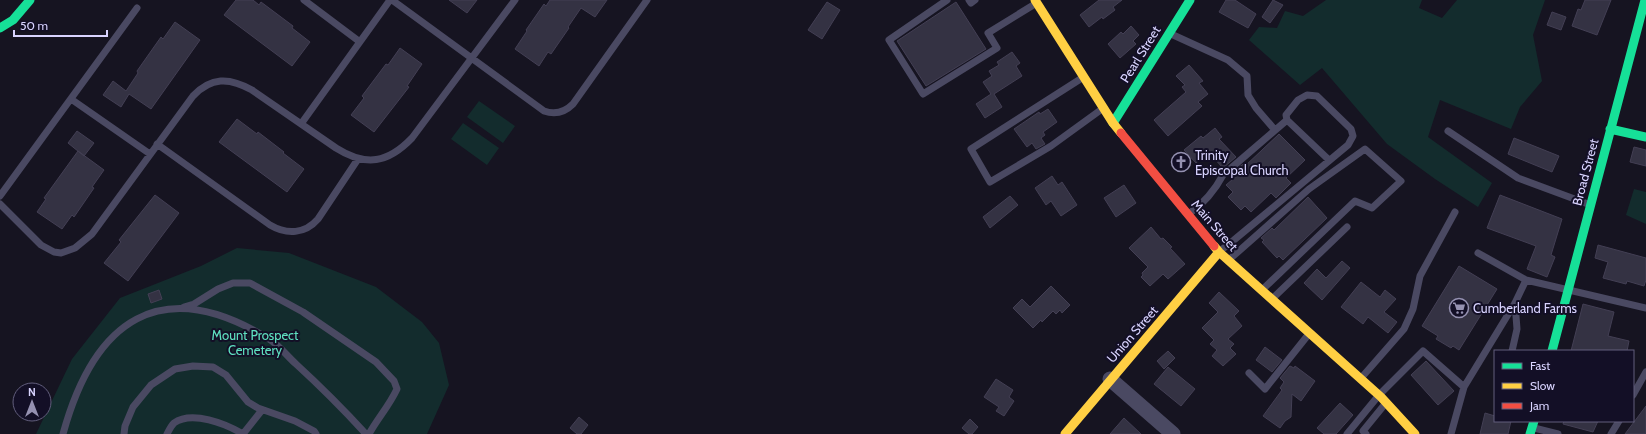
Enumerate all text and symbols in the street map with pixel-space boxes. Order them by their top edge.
scale bar [14,12,107,38]
text: 50 m [20,18,48,33]
street label: Pearl Street [1116,22,1164,85]
street label: Broad Street [1568,136,1602,207]
place label: Trinity Episcopal Church [1195,147,1289,178]
church icon: Trinity Episcopal Church [1170,151,1192,173]
street label: Main Street [1188,196,1242,255]
supermarket icon: Cumberland Farms [1448,297,1470,319]
place label: Cumberland Farms [1473,300,1578,316]
street label: Union Street [1103,302,1161,366]
park label: Mount Prospect Cemetery [212,327,299,358]
legend [1494,350,1634,422]
text: Fast [1530,358,1550,373]
text: Slow [1530,378,1555,393]
north arrow [12,382,52,422]
text: N [28,385,36,399]
text: Jam [1529,398,1549,413]

